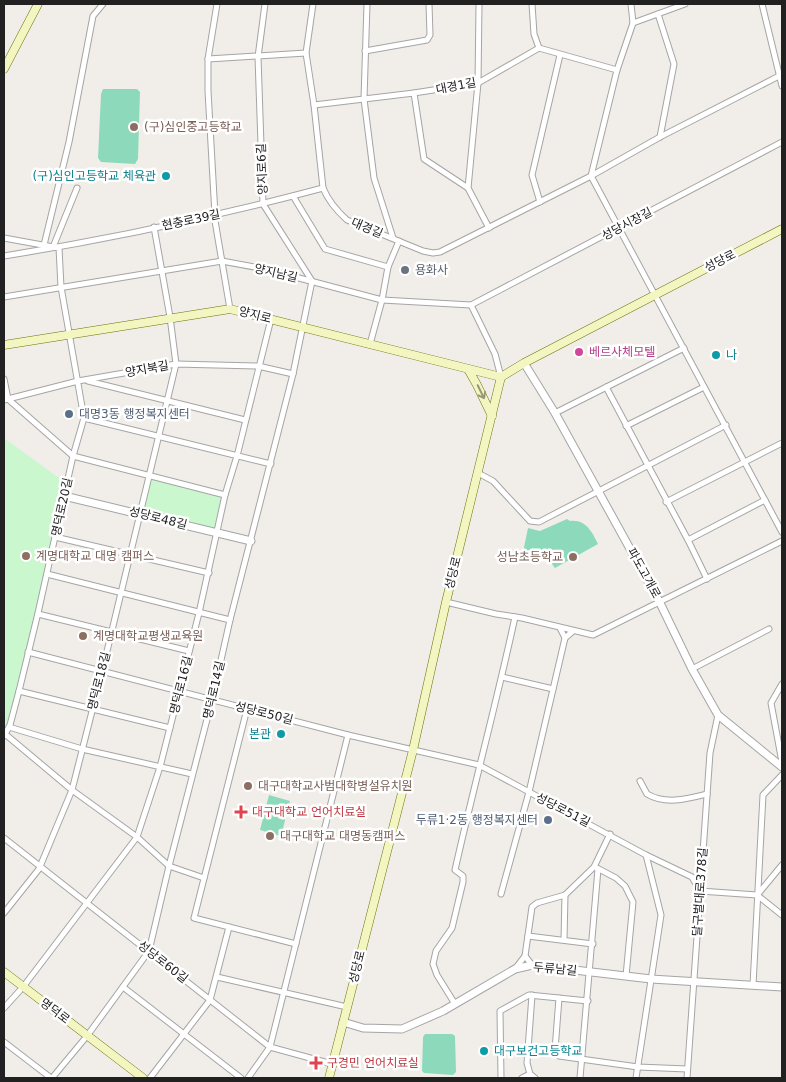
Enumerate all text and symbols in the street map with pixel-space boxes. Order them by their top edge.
street label: 대경1길 [435,75,477,97]
place label: (구)심인중고등학교 [144,120,242,134]
marker: (구)심인중고등학교 [128,121,140,133]
street label: 양지로6길 [254,143,270,195]
place label: (구)심인고등학교 체육관 [32,169,156,183]
marker: (구)심인고등학교 체육관 [160,170,172,182]
street label: 성당시장길 [599,205,655,243]
street label: 현충로39길 [160,207,222,233]
street label: 대경길 [349,215,385,241]
street label: 성당로 [702,247,738,275]
street label: 양지남길 [253,261,299,285]
place label: 용화사 [415,263,448,277]
marker: 용화사 [399,264,411,276]
street label: 양지로 [237,304,273,326]
place label: 베르사체모텔 [589,345,655,359]
marker: 베르사체모텔 [573,346,585,358]
place label: 나 [726,348,737,362]
marker: 나 [710,349,722,361]
street label: 양지북길 [124,358,170,380]
one-way arrow [477,384,486,399]
place label: 대명3동 행정복지센터 [79,407,190,421]
marker: 대명3동 행정복지센터 [63,408,75,420]
street label: 명덕로20길 [49,476,75,538]
street label: 성당로48길 [127,504,189,532]
street label: 파도고개로 [624,545,664,601]
place label: 계명대학교 대명 캠퍼스 [36,549,154,563]
marker: 계명대학교 대명 캠퍼스 [20,550,32,562]
place label: 성남초등학교 [497,550,563,564]
marker: 성남초등학교 [567,551,579,563]
street label: 성당로 [442,555,464,591]
place label: 계명대학교평생교육원 [93,629,203,643]
marker: 계명대학교평생교육원 [77,630,89,642]
street label: 명덕로18길 [85,650,113,712]
street label: 명덕로16길 [167,654,195,716]
street label: 명덕로14길 [200,659,228,721]
street label: 성당로50길 [233,699,295,727]
place label: 본관 [249,727,271,741]
marker: 본관 [275,728,287,740]
place label: 대구대학교사범대학병설유치원 [258,779,413,793]
marker: 대구대학교사범대학병설유치원 [242,780,254,792]
street label: 성당로51길 [533,790,593,830]
marker: 대구대학교 언어치료실 [234,805,248,819]
place label: 대구대학교 언어치료실 [252,805,366,819]
place label: 두류1·2동 행정복지센터 [416,813,538,827]
marker: 두류1·2동 행정복지센터 [542,814,554,826]
place label: 대구대학교 대명동캠퍼스 [280,829,405,843]
marker: 대구대학교 대명동캠퍼스 [264,830,276,842]
street label: 달구벌대로378길 [690,847,710,937]
street label: 성당로60길 [135,938,191,986]
street label: 성당로 [346,949,368,985]
street label: 두류남길 [532,960,578,978]
street label: 명덕로 [38,995,72,1027]
place label: 대구보건고등학교 [494,1044,582,1058]
marker: 대구보건고등학교 [478,1045,490,1057]
marker: 구경민 언어치료실 [309,1056,323,1070]
place label: 구경민 언어치료실 [327,1056,419,1070]

